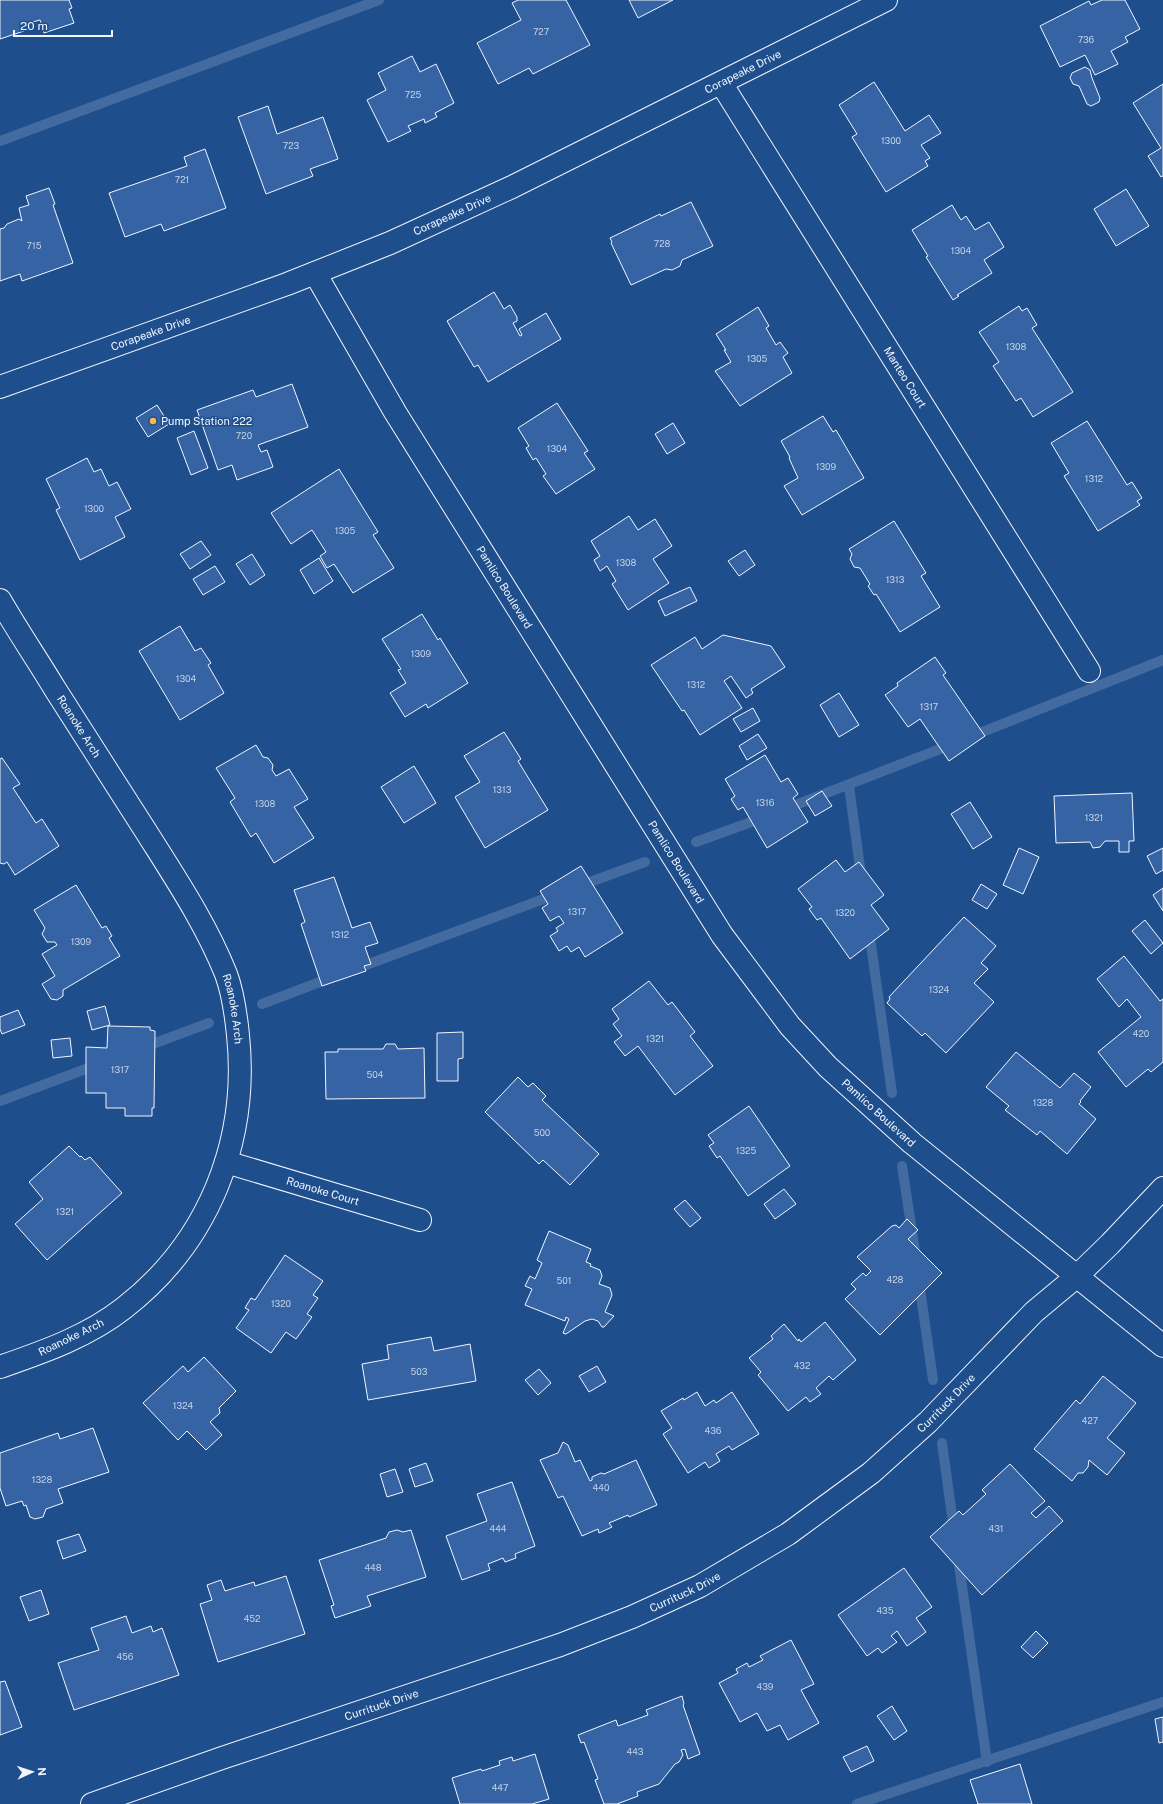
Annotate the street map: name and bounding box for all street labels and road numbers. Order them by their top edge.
street label: Corapeake Drive [703,47,783,96]
street label: Corapeake Drive [411,192,493,238]
street label: Corapeake Drive [109,313,192,353]
street label: Manteo Court [881,344,929,410]
street label: Pamlico Boulevard [474,544,535,631]
street label: Roanoke Arch [55,693,103,760]
street label: Pamlico Boulevard [646,819,707,905]
street label: Roanoke Arch [220,972,245,1044]
street label: Pamlico Boulevard [839,1077,918,1149]
street label: Roanoke Court [285,1174,361,1207]
street label: Roanoke Arch [36,1316,106,1358]
street label: Currituck Drive [915,1371,977,1435]
street label: Currituck Drive [648,1569,722,1614]
street label: Currituck Drive [343,1687,420,1723]

